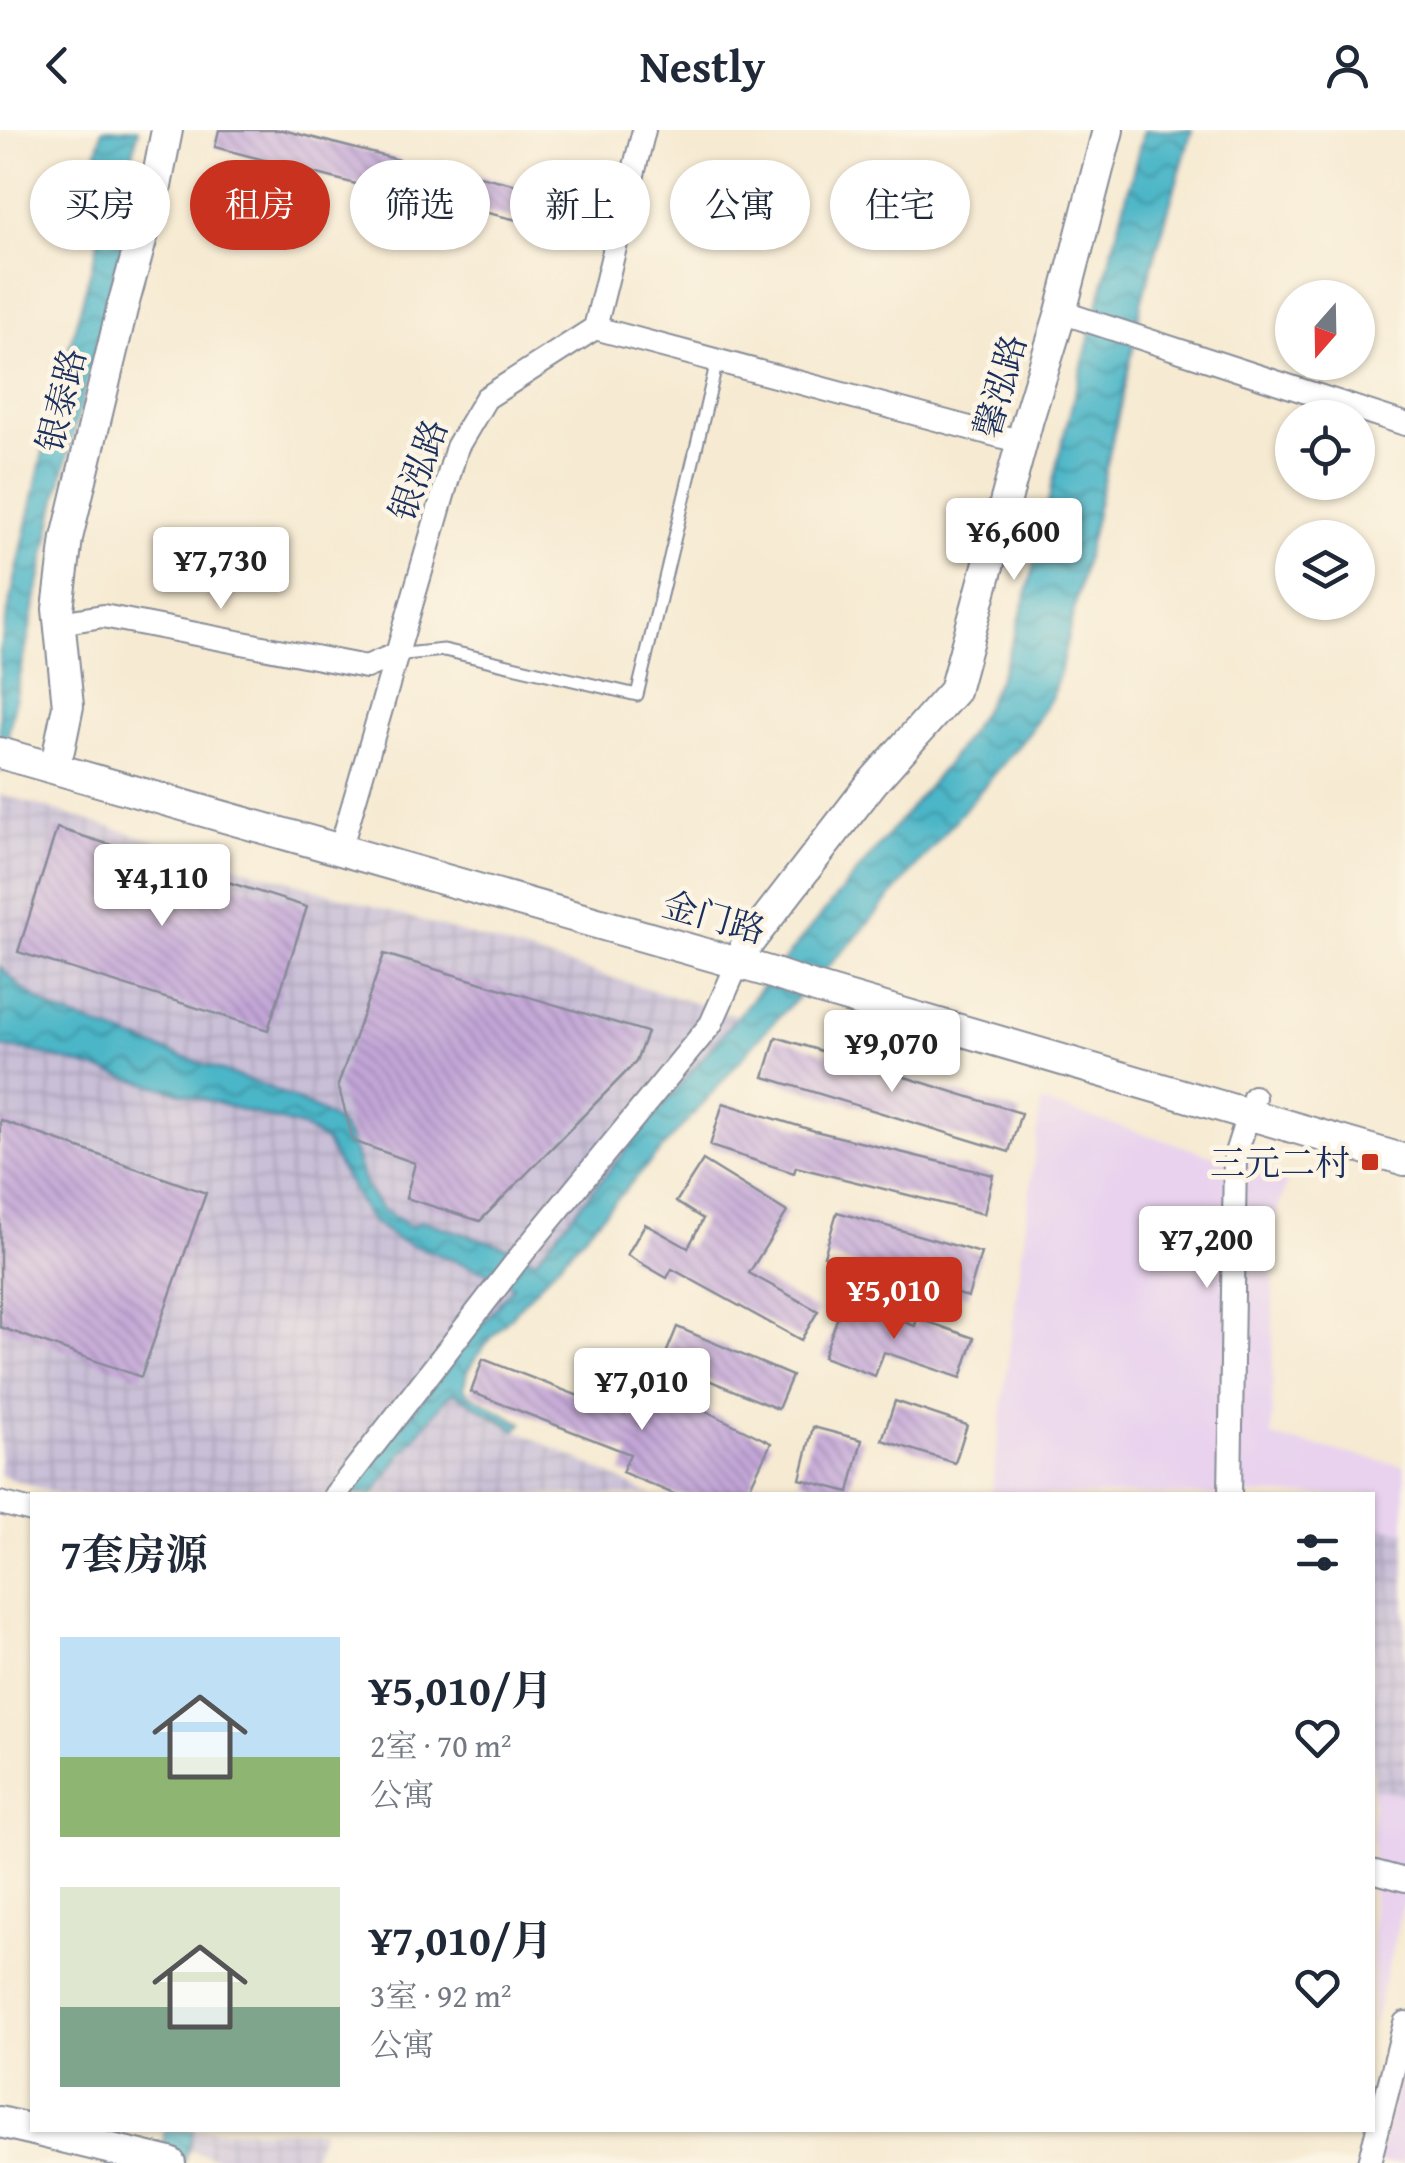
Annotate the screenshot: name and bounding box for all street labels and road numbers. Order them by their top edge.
street label: 馨泓路 [961,328,1039,444]
street label: 银泰路 [24,343,98,457]
street label: 银泓路 [376,412,460,528]
street label: 金门路 [656,878,772,956]

